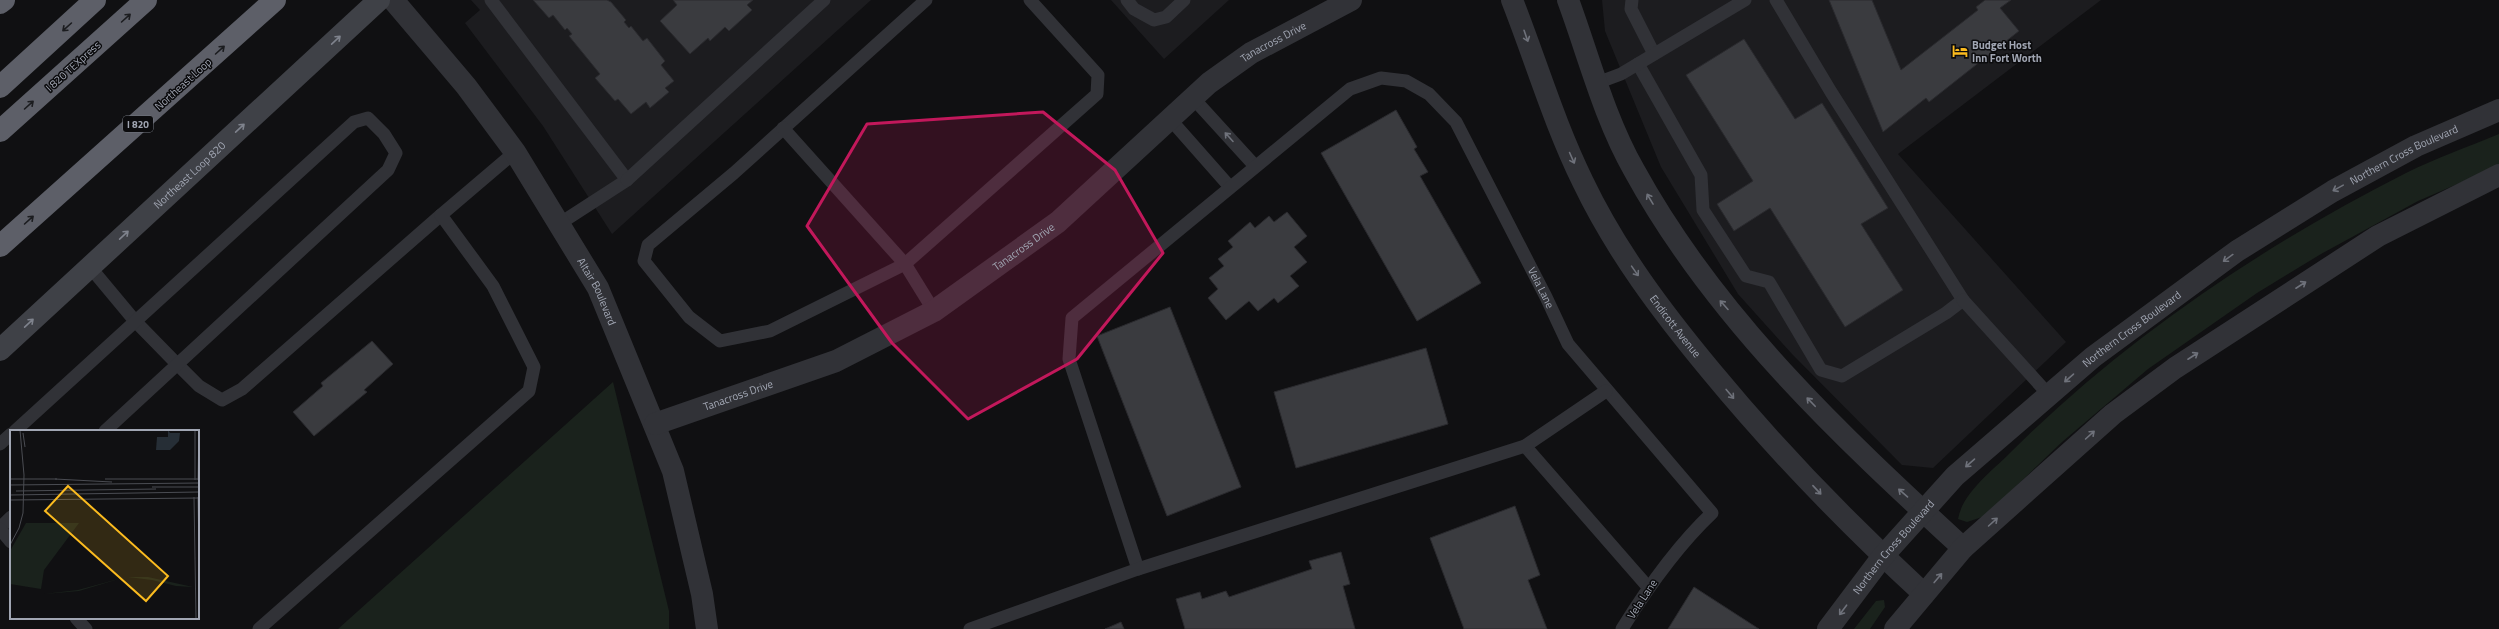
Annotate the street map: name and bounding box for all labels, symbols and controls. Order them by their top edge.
one-way arrow [120,14,131,23]
street label: Tanacross Drive [1237,17,1309,66]
one-way arrow [61,22,72,31]
one-way arrow [1523,30,1530,43]
one-way arrow [331,35,341,44]
street label: I 820 TEXpress [42,37,104,95]
place label: Budget Host Inn Fort Worth [1972,37,2042,66]
hotel icon: Budget Host Inn Fort Worth [1951,42,1969,60]
one-way arrow [215,46,225,55]
street label: Northeast Loop [151,54,215,114]
one-way arrow [24,101,34,110]
road number: I 820 [123,116,153,132]
street label: Northern Cross Boulevard [2347,121,2461,188]
one-way arrow [235,123,245,133]
one-way arrow [1224,132,1234,142]
street label: Northeast Loop 820 [150,138,229,212]
one-way arrow [1569,151,1576,163]
one-way arrow [2332,185,2344,193]
one-way arrow [1646,193,1654,205]
one-way arrow [24,216,34,225]
street label: Tanacross Drive [989,219,1058,274]
one-way arrow [119,230,129,240]
one-way arrow [2223,254,2234,262]
street label: Altair Boulevard [573,255,620,328]
street label: Vela Lane [1524,264,1558,311]
one-way arrow [1631,265,1639,276]
one-way arrow [2295,280,2307,288]
street label: Northern Cross Boulevard [2079,287,2184,371]
street label: Endicott Avenue [1646,292,1705,361]
one-way arrow [1720,301,1729,311]
one-way arrow [24,318,34,328]
one-way arrow [2187,352,2198,360]
one-way arrow [2063,374,2074,383]
street label: Tanacross Drive [701,375,776,415]
one-way arrow [1725,388,1734,399]
one-way arrow [1806,397,1816,407]
inset map [10,430,199,619]
one-way arrow [2085,431,2095,440]
one-way arrow [1965,459,1976,468]
one-way arrow [1812,485,1822,495]
one-way arrow [1898,489,1909,498]
street label: Northern Cross Boulevard [1849,496,1938,598]
one-way arrow [1987,517,1998,526]
one-way arrow [1934,572,1943,583]
street label: Vela Lane [1623,576,1661,622]
one-way arrow [1839,604,1847,615]

